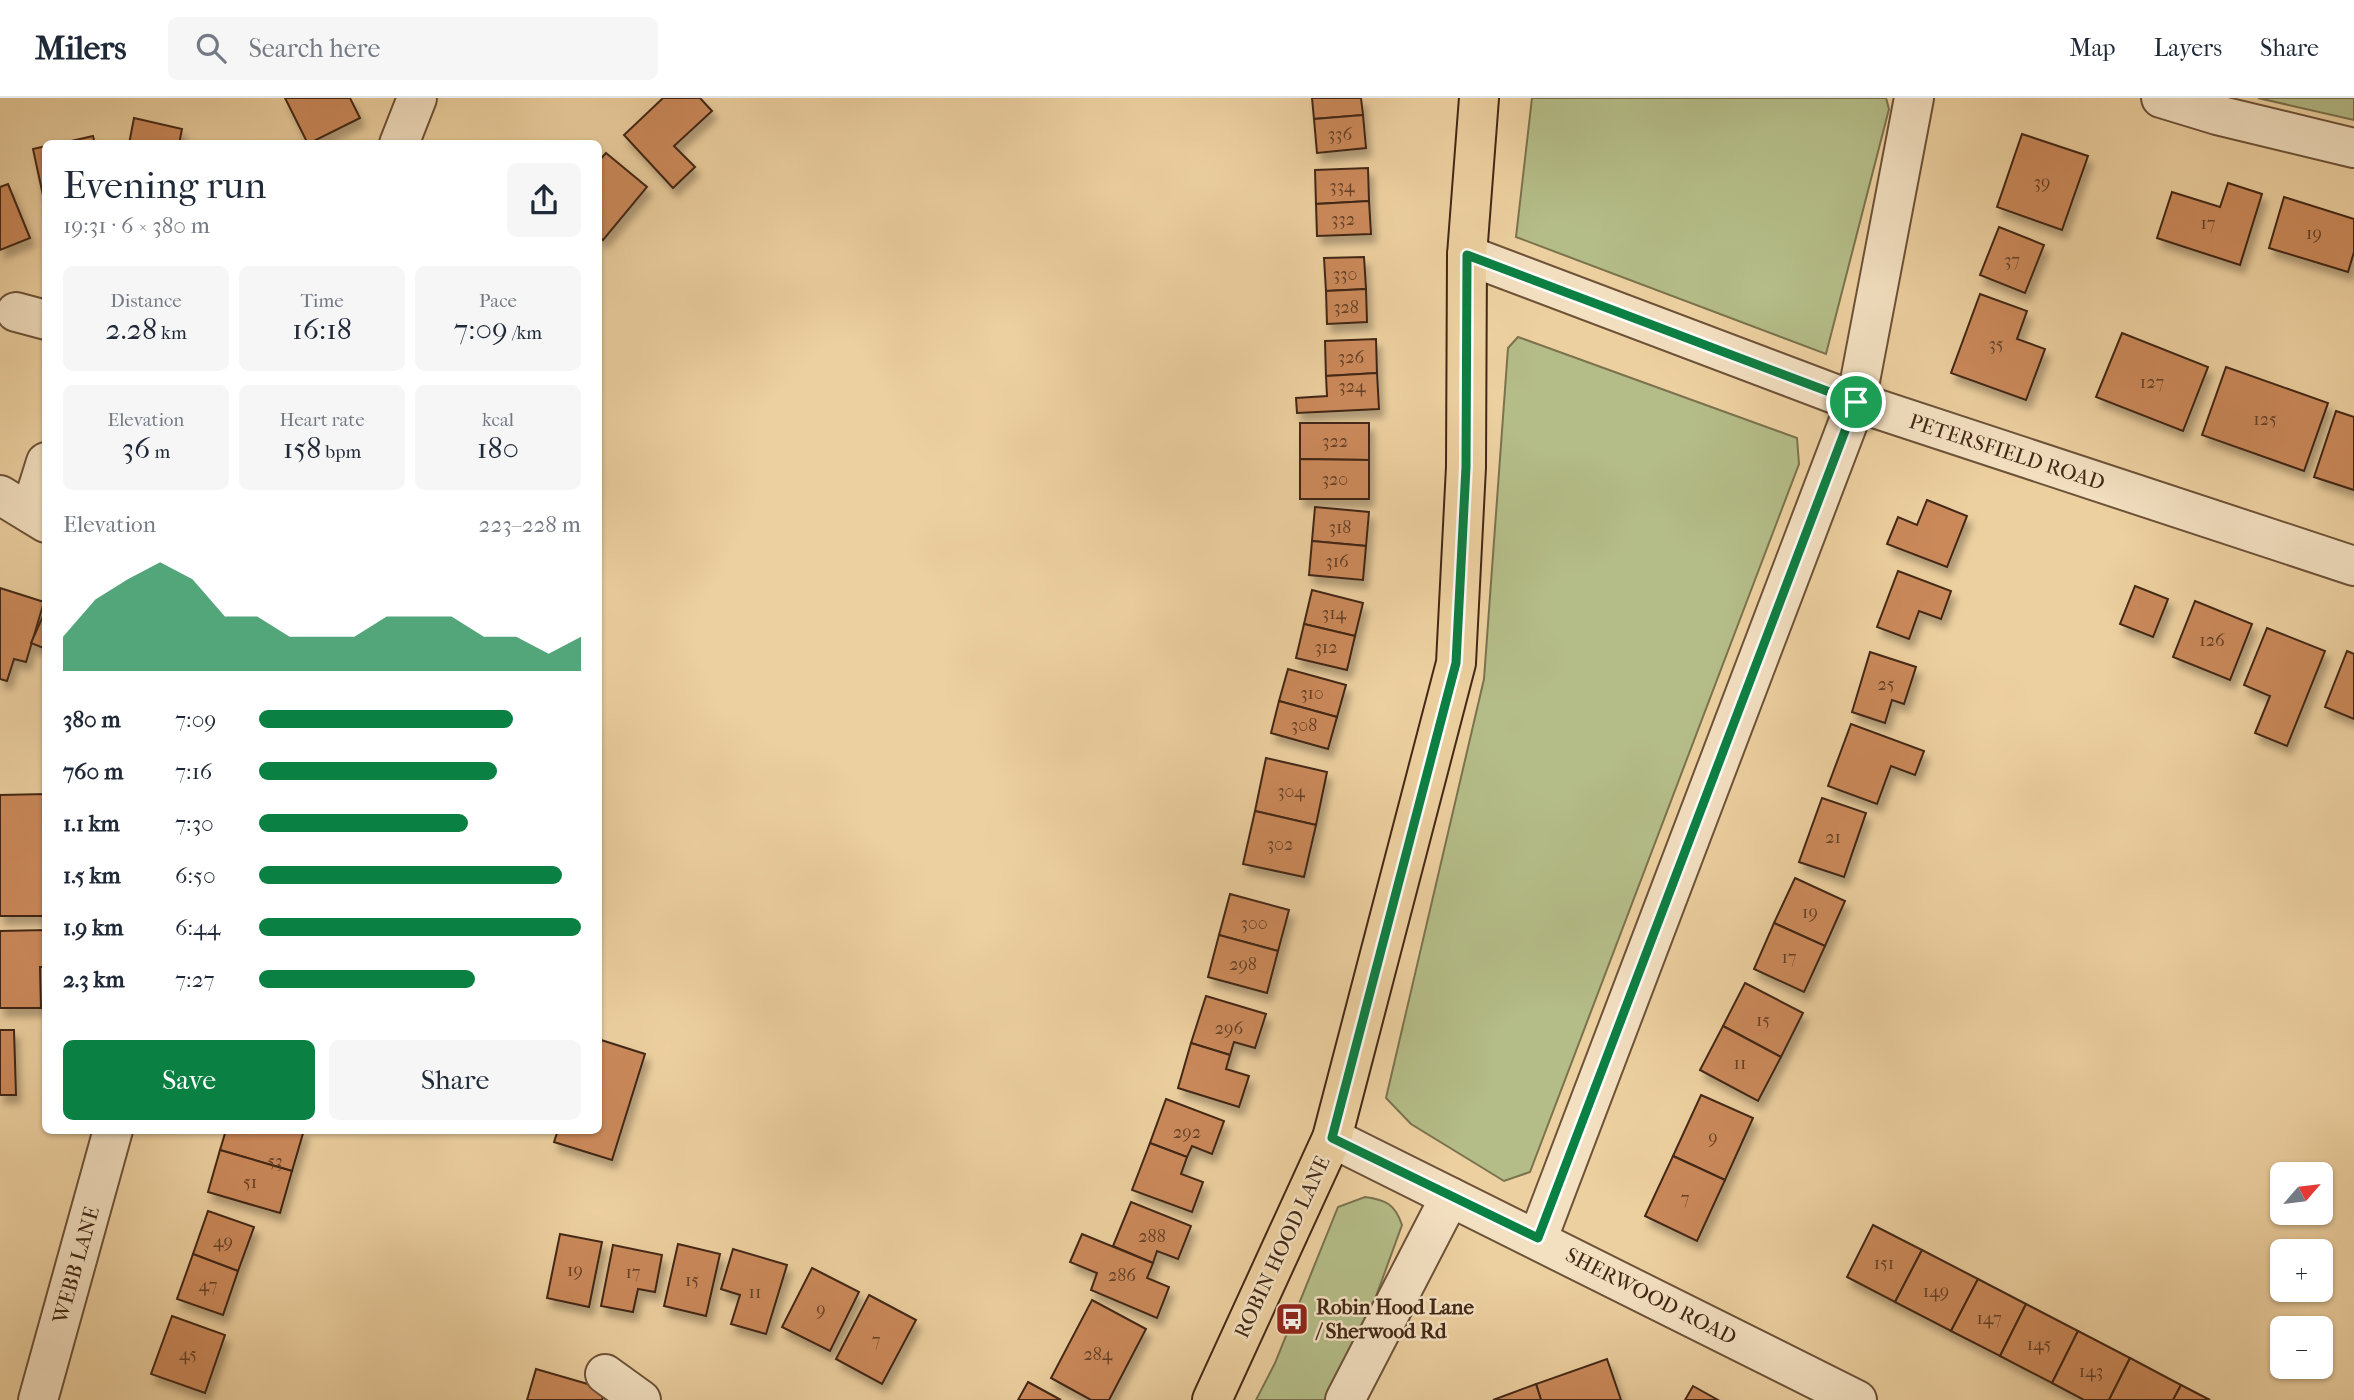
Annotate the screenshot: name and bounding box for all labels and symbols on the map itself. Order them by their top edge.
house number: 336 [1328,124,1353,145]
house number: 39 [2034,172,2050,193]
house number: 334 [1329,176,1355,197]
house number: 332 [1331,209,1355,230]
house number: 17 [2200,213,2216,234]
house number: 19 [2306,223,2322,244]
house number: 37 [2004,250,2020,271]
house number: 330 [1333,264,1357,285]
house number: 328 [1333,297,1359,318]
house number: 35 [1988,334,2004,355]
house number: 326 [1338,347,1364,368]
pin [1826,372,1886,432]
house number: 127 [2140,372,2164,393]
house number: 324 [1338,376,1366,397]
street label: PETERSFIELD ROAD [1906,409,2108,495]
house number: 125 [2253,409,2277,430]
house number: 322 [1322,431,1348,452]
house number: 320 [1322,469,1348,490]
house number: 318 [1329,517,1351,538]
house number: 316 [1325,551,1349,572]
house number: 314 [1322,603,1347,624]
house number: 126 [2199,630,2225,651]
house number: 312 [1314,637,1338,658]
house number: 25 [1877,674,1895,695]
house number: 310 [1300,683,1324,704]
house number: 308 [1291,715,1317,736]
house number: 304 [1277,781,1305,802]
house number: 21 [1825,827,1841,848]
house number: 302 [1267,834,1293,855]
house number: 19 [1802,902,1818,923]
house number: 300 [1240,913,1268,934]
house number: 17 [1781,947,1797,968]
house number: 298 [1229,954,1257,975]
house number: 15 [1756,1010,1770,1031]
house number: 296 [1215,1018,1243,1039]
house number: 11 [1734,1053,1746,1074]
house number: 292 [1173,1122,1201,1143]
house number: 9 [1708,1127,1718,1148]
house number: 53 [267,1151,283,1172]
street label: ROBIN HOOD LANE [1229,1152,1335,1342]
north arrow [2270,1162,2333,1225]
house number: 51 [243,1172,257,1193]
house number: 7 [1681,1188,1690,1209]
street label: WEBB LANE [48,1204,104,1327]
house number: 288 [1138,1226,1166,1247]
house number: 49 [213,1231,233,1252]
street label: SHERWOOD ROAD [1562,1243,1740,1349]
house number: 151 [1874,1253,1894,1274]
house number: 19 [567,1260,583,1281]
house number: 17 [625,1262,641,1283]
house number: 286 [1108,1265,1136,1286]
house number: 15 [685,1270,699,1291]
house number: 47 [199,1275,218,1296]
house number: 149 [1923,1281,1949,1302]
house number: 11 [749,1282,761,1303]
place label: Robin Hood Lane / Sherwood Rd [1315,1295,1474,1343]
house number: 9 [816,1299,826,1320]
bus stop icon: Robin Hood Lane / Sherwood Rd [1273,1300,1311,1338]
house number: 147 [1976,1308,2002,1329]
house number: 7 [872,1330,881,1351]
house number: 145 [2027,1334,2051,1355]
house number: 45 [179,1344,197,1365]
house number: 284 [1084,1344,1113,1365]
house number: 143 [2079,1361,2103,1382]

